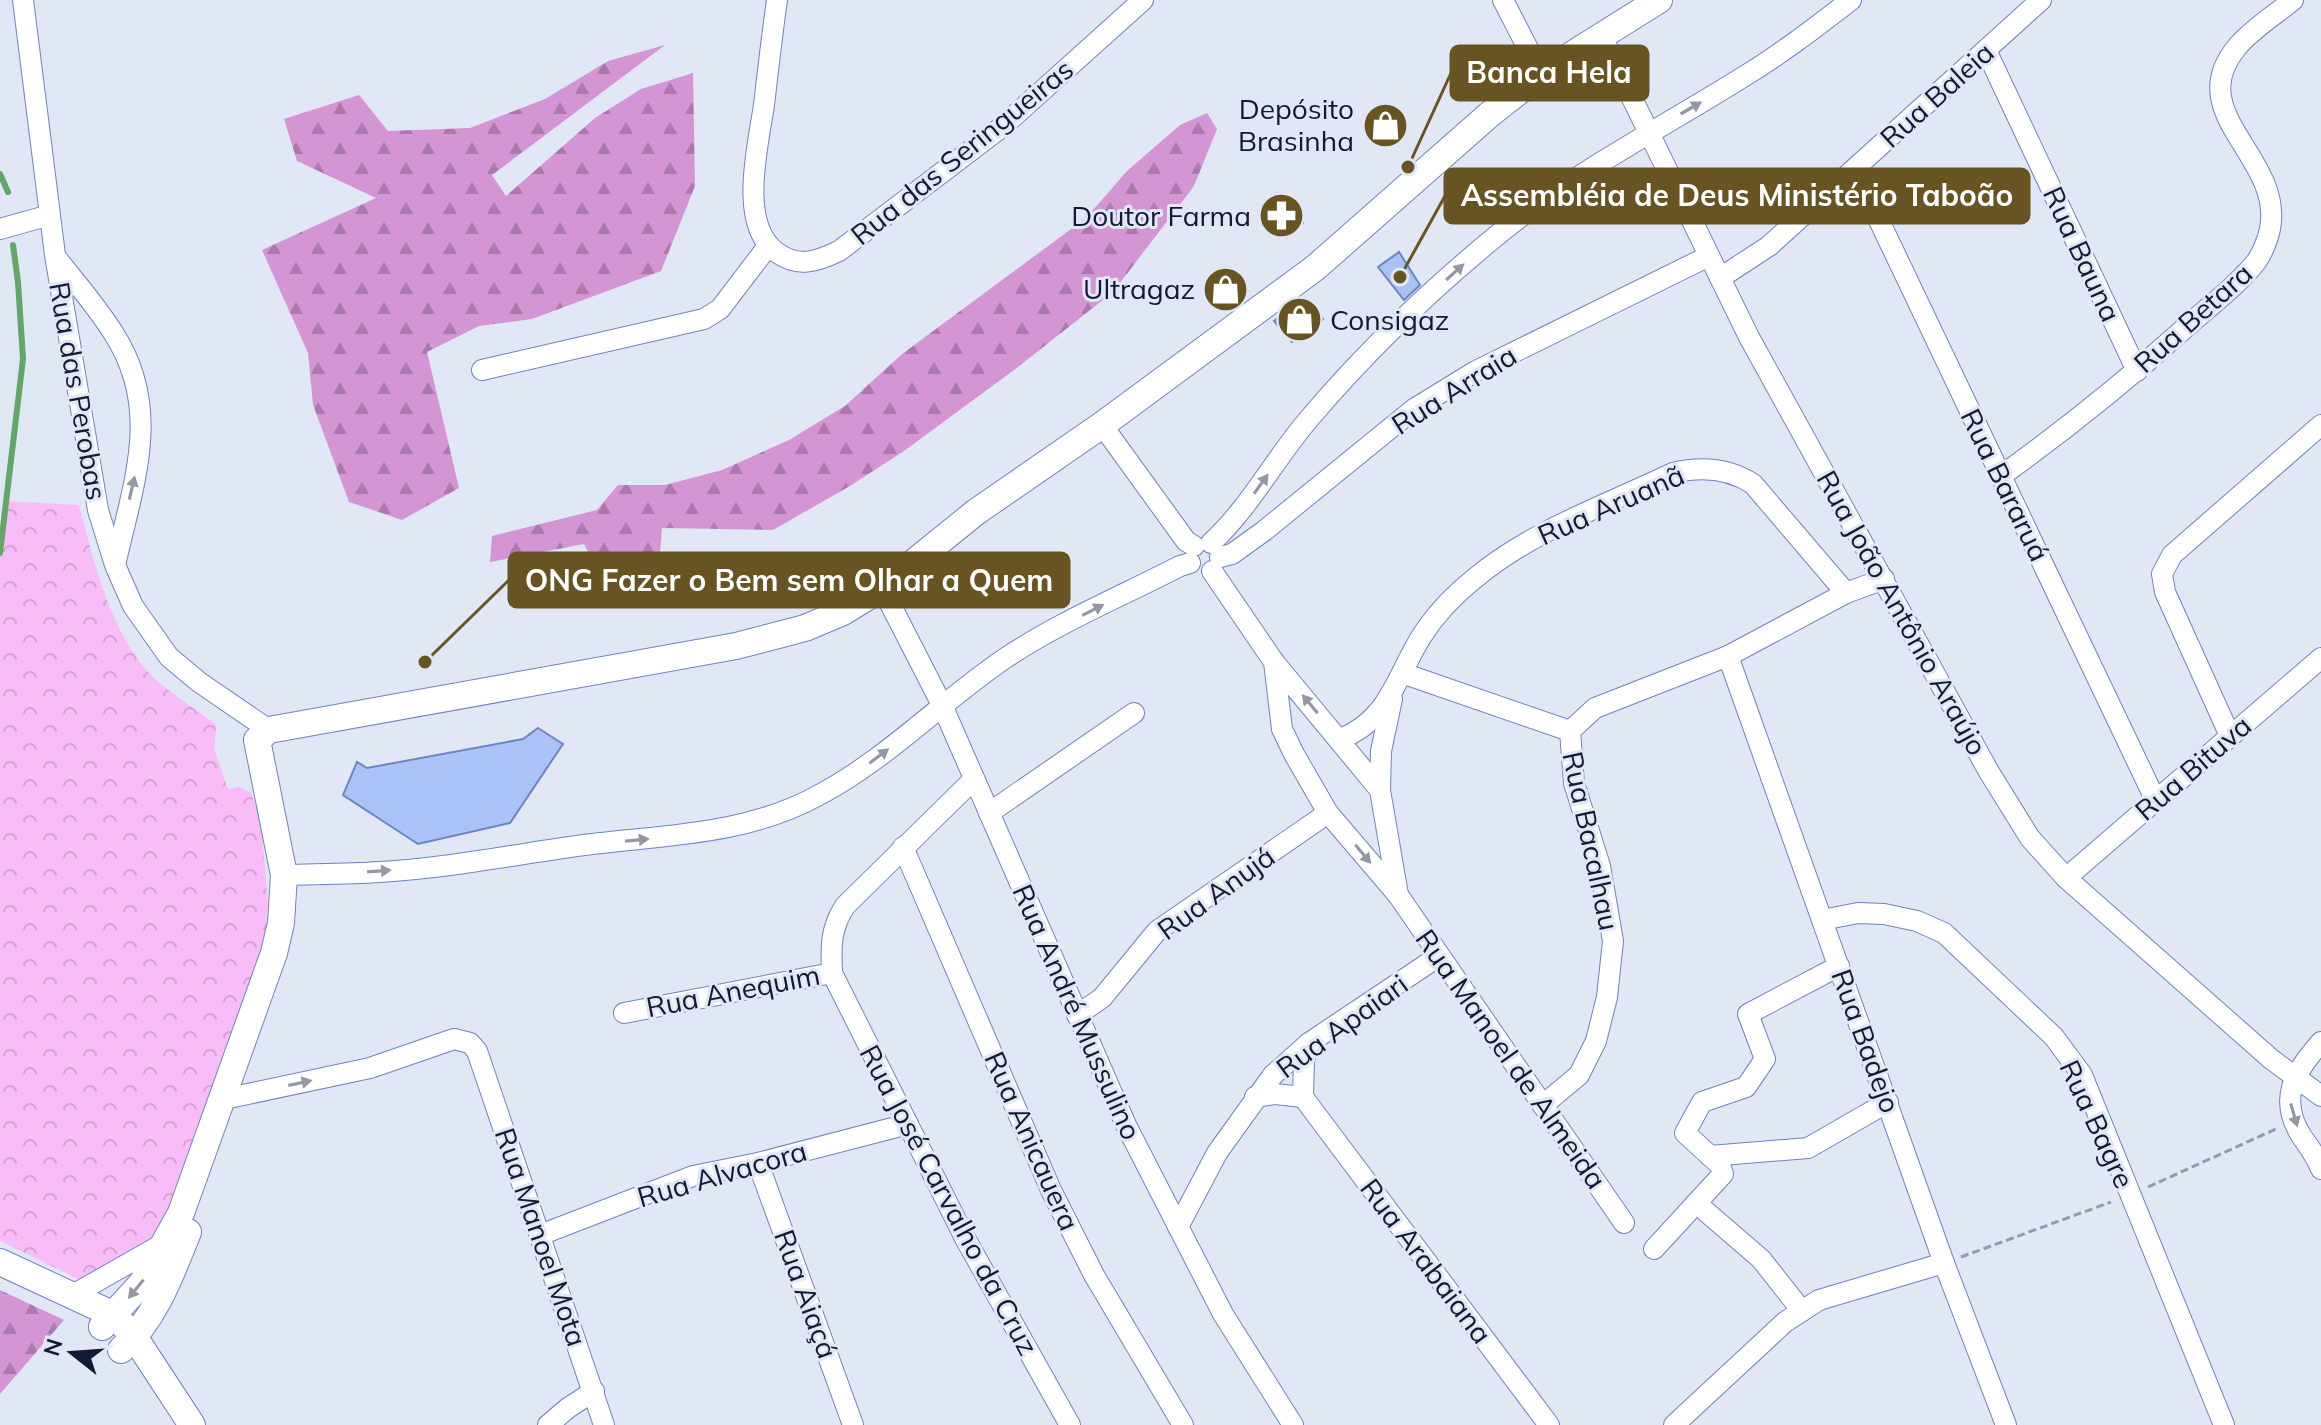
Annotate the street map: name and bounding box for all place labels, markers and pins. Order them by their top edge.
callout: Banca Hela [1451,46,1648,100]
place label: Depósito Brasinha [1238,91,1354,158]
shop icon: Depósito Brasinha [1361,101,1409,149]
callout: Assembléia de Deus Ministério Taboão [1445,169,2029,223]
pharmacy icon: Doutor Farma [1258,192,1306,240]
place label: Doutor Farma [1071,198,1251,233]
shop icon: Ultragaz [1202,265,1250,313]
place label: Ultragaz [1083,271,1195,306]
shop icon: Consigaz [1275,296,1323,344]
place label: Consigaz [1330,302,1449,337]
callout: ONG Fazer o Bem sem Olhar a Quem [509,553,1069,607]

